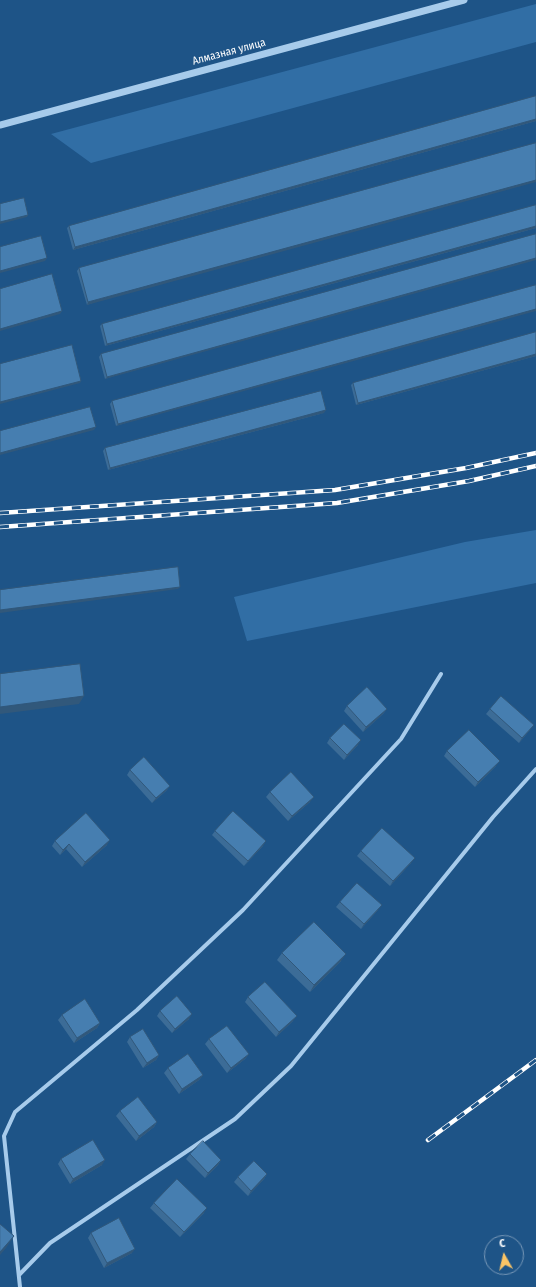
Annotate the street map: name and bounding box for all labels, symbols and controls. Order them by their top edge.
street label: Алмазная улица [191,36,267,68]
north arrow [484,1235,524,1275]
text: С [499,1237,506,1250]

